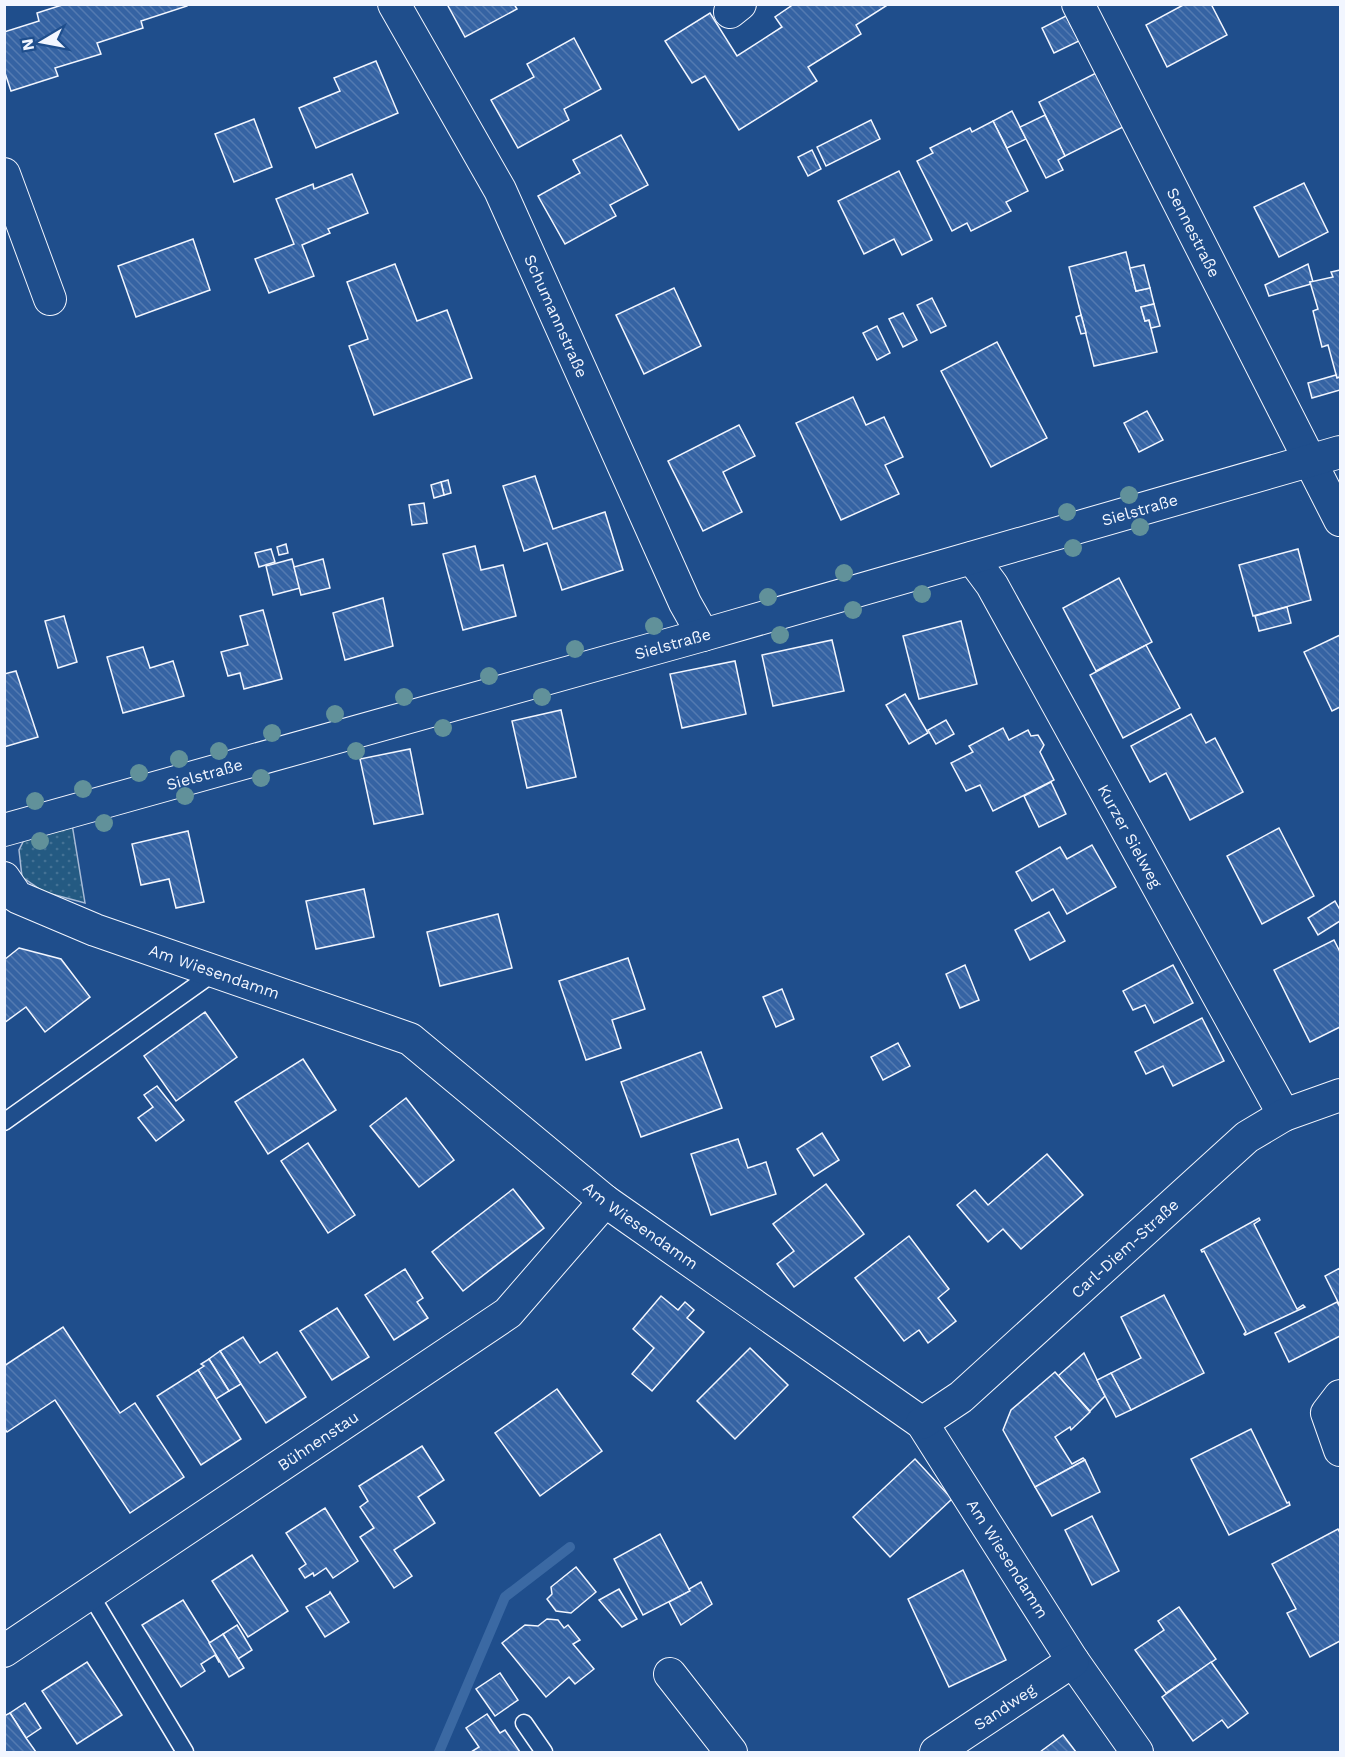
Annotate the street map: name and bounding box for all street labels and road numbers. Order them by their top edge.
street label: Sennestraße [1163,184,1224,281]
street label: Schumannstraße [520,252,592,381]
street label: Sielstraße [1100,490,1180,530]
street label: Sielstraße [632,624,713,664]
street label: Sielstraße [164,755,245,794]
street label: Kurzer Sielweg [1094,781,1166,891]
street label: Am Wiesendamm [146,940,282,1003]
street label: Am Wiesendamm [579,1178,702,1273]
street label: Carl-Diem-Straße [1067,1195,1183,1302]
street label: Bühnenstau [274,1407,362,1475]
street label: Am Wiesendamm [963,1496,1052,1622]
street label: Sandweg [970,1679,1039,1734]

